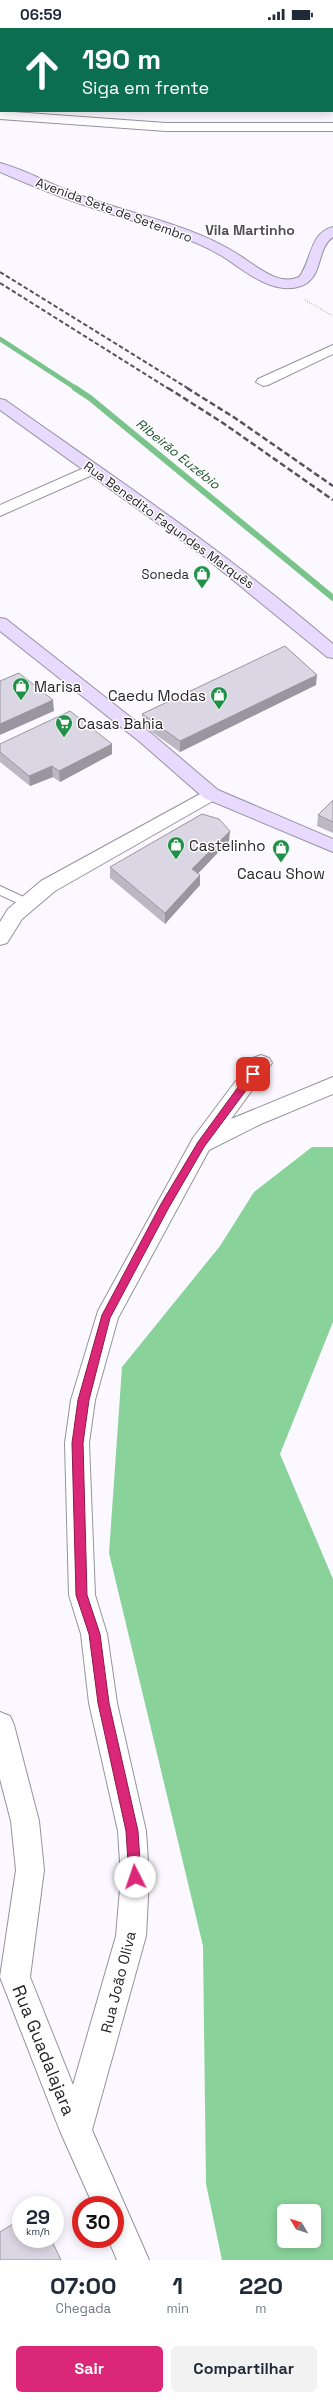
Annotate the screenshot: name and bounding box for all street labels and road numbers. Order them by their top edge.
street label: Avenida Sete de Setembro [33,174,195,246]
street label: Rua Benedito Fagundes Marquês [80,457,258,593]
street label: Rua João Oliva [96,1929,140,2035]
street label: Rua Guadalajara [7,1981,81,2119]

